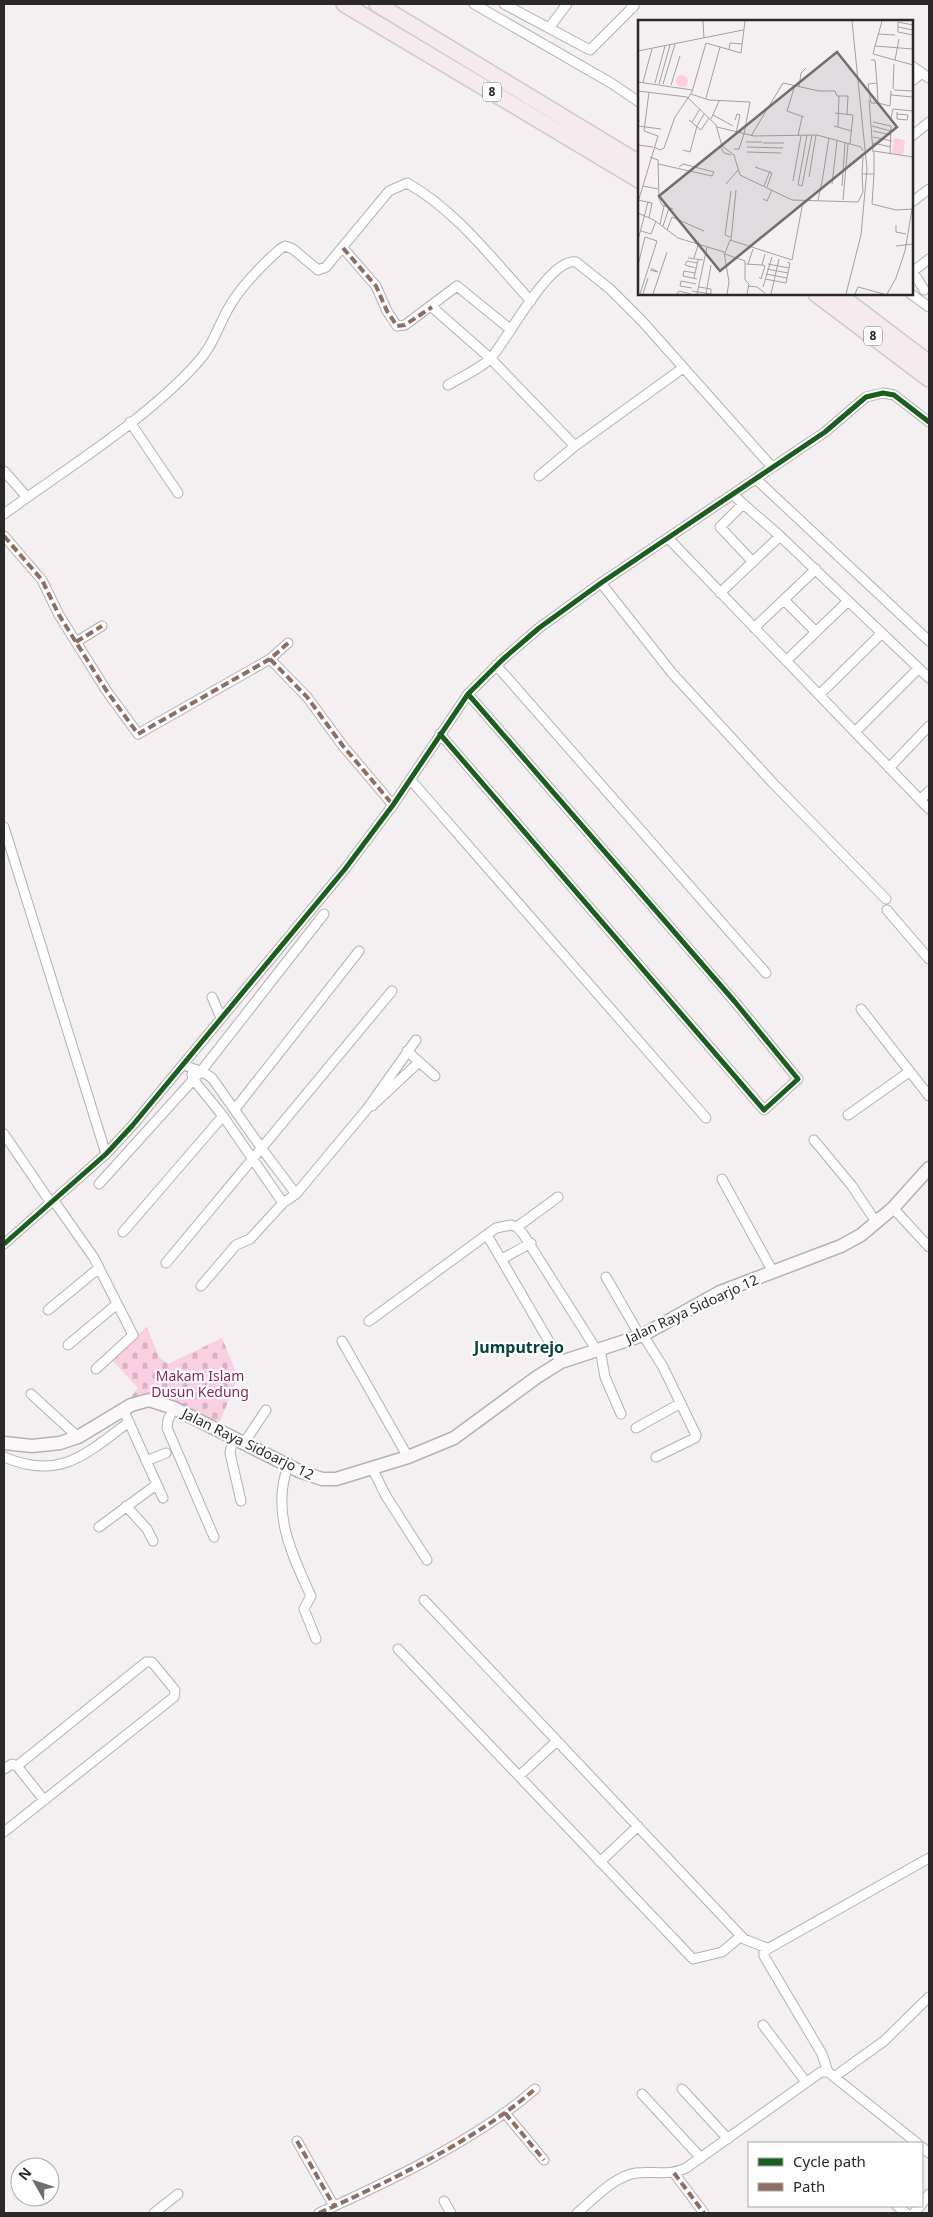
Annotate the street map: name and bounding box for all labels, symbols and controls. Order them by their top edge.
inset map [638,20,913,295]
road number: 8 [483,82,501,101]
road number: 8 [864,326,882,346]
street label: Jalan Raya Sidoarjo 12 [621,1269,761,1349]
district label: Jumputrejo [472,1336,564,1358]
park label: Makam Islam Dusun Kedung [151,1366,249,1401]
street label: Jalan Raya Sidoarjo 12 [177,1402,317,1484]
legend [748,2142,923,2207]
text: Cycle path [793,2151,866,2171]
north arrow [10,2157,60,2207]
text: N [14,2163,35,2184]
text: Path [793,2176,825,2196]

